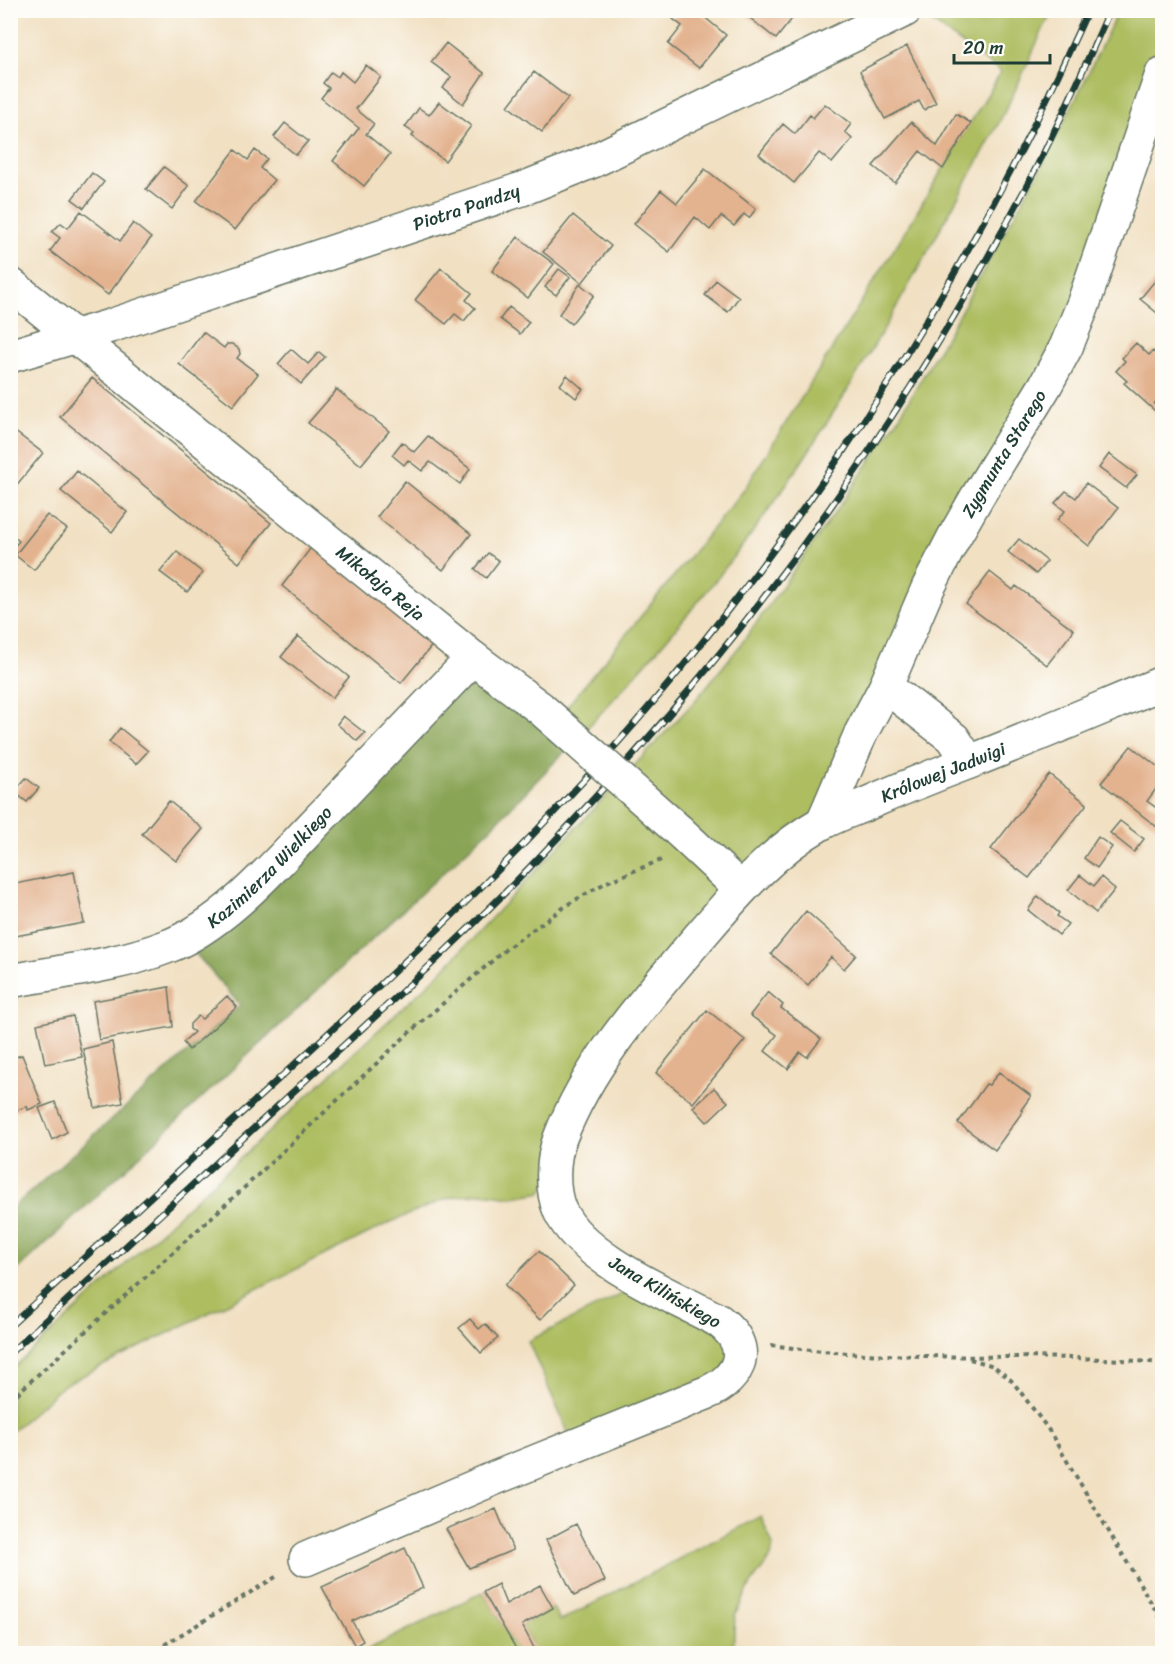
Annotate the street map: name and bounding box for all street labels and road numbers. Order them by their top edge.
street label: Piotra Pandzy [409,175,525,240]
street label: Zygmunta Starego [952,383,1055,524]
street label: Mikołaja Reja [328,537,432,629]
street label: Królowej Jadwigi [875,733,1012,812]
street label: Kazimierza Wielkiego [200,798,340,937]
street label: Jana Kilińskiego [602,1246,727,1337]

